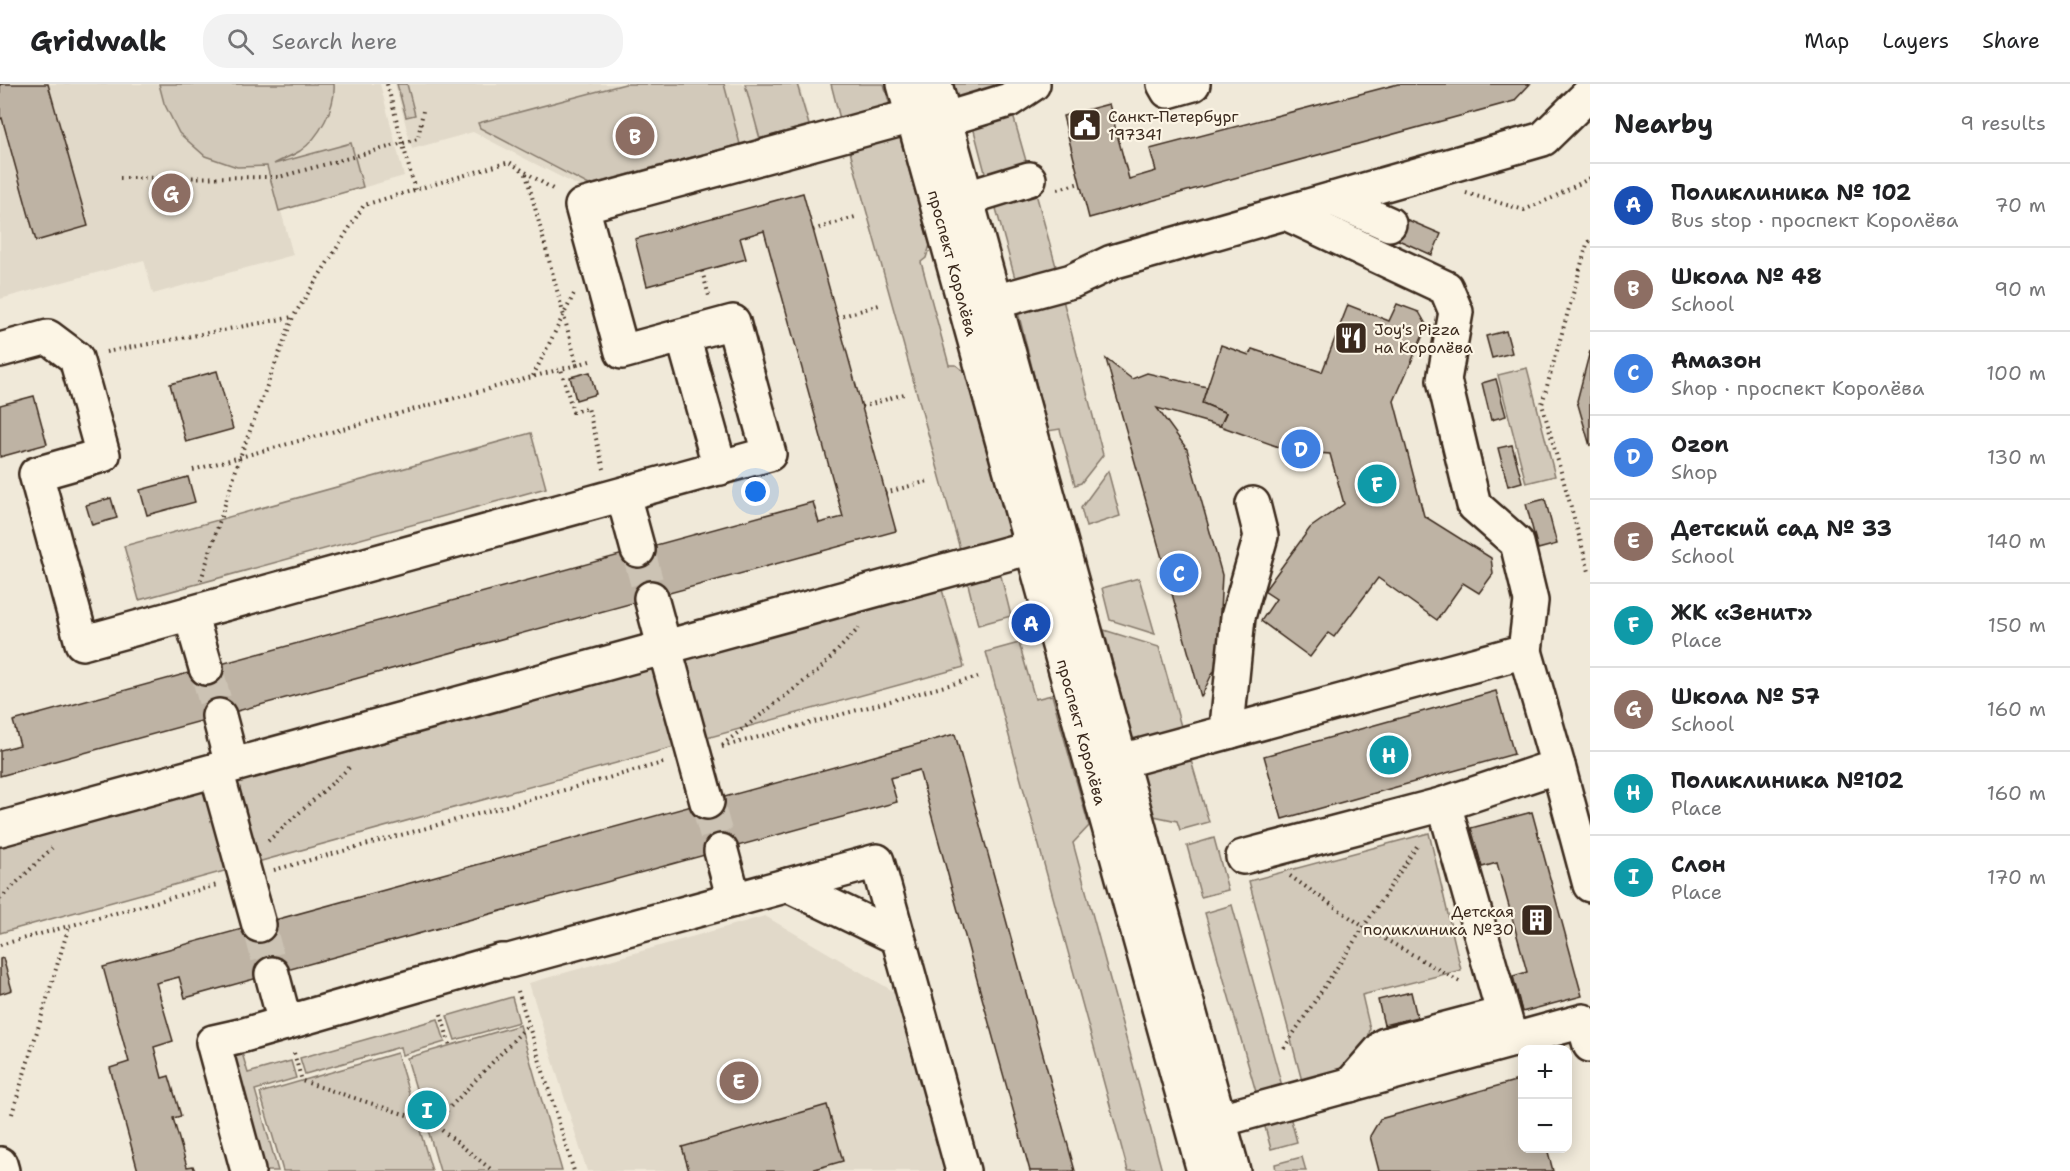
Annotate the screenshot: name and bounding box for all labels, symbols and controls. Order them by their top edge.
search box [203,14,623,68]
text: Gridwalk [30,22,167,60]
icon: search [224,25,257,58]
text: Search here [272,27,398,56]
text: Map [1804,27,1849,55]
text: Layers [1882,27,1949,55]
text: Share [1982,27,2040,55]
place label: Санкт-Петербург 197341 [1108,106,1240,145]
text: Nearby [1614,106,1713,141]
public building icon: Санкт-Петербург 197341 [1067,107,1103,143]
text: 9 results [1960,110,2046,136]
pin: B [616,113,654,158]
pin: G [152,170,190,216]
text: Поликлиника № 102 [1671,178,1911,207]
street label: проспект Королёва [923,188,982,338]
text: A [1626,192,1641,218]
text: 70 m [1994,192,2046,218]
text: Bus stop · проспект Королёва [1671,207,1959,233]
text: Школа № 48 [1671,262,1822,291]
text: B [1627,276,1640,302]
text: 90 m [1994,276,2046,302]
text: School [1671,291,1734,317]
place label: Joy's Pizza на Королёва [1374,319,1473,358]
restaurant icon: Joy's Pizza на Королёва [1333,320,1369,356]
text: Амазон [1671,346,1762,375]
text: C [1627,360,1640,386]
text: 100 m [1986,360,2046,386]
text: Shop · проспект Королёва [1671,375,1924,401]
pin: D [1282,426,1320,472]
text: Ozon [1671,430,1729,459]
text: D [1626,444,1641,470]
text: 130 m [1987,444,2046,470]
text: Shop [1671,459,1718,485]
pin: F [1358,462,1396,506]
your location [741,477,770,506]
text: Детский сад № 33 [1671,514,1892,543]
text: E [1627,528,1640,554]
text: 140 m [1987,528,2046,554]
text: School [1671,543,1734,569]
pin: C [1160,550,1198,596]
text: ЖК «Зенит» [1671,598,1813,627]
pin: A [1012,600,1050,646]
text: F [1628,612,1639,638]
text: 150 m [1988,612,2046,638]
text: Place [1671,627,1722,653]
street label: проспект Королёва [1052,657,1111,807]
text: Школа № 57 [1671,682,1820,711]
text: G [1625,696,1642,722]
text: 160 m [1987,696,2046,722]
text: School [1671,711,1734,737]
pin: H [1370,732,1408,778]
text: Поликлиника №102 [1671,766,1904,795]
text: H [1626,780,1641,806]
text: 160 m [1987,780,2046,806]
text: Place [1671,795,1722,821]
text: Слон [1671,850,1726,879]
text: I [1628,864,1639,890]
text: 170 m [1987,864,2046,890]
text: Place [1671,879,1722,905]
place label: Детская поликлиника №30 [1363,901,1514,940]
building icon: Детская поликлиника №30 [1519,902,1555,938]
map controls [1518,1045,1572,1153]
button: + [1518,1045,1572,1099]
pin: E [720,1058,758,1104]
pin: I [408,1088,446,1132]
button: − [1518,1099,1572,1153]

